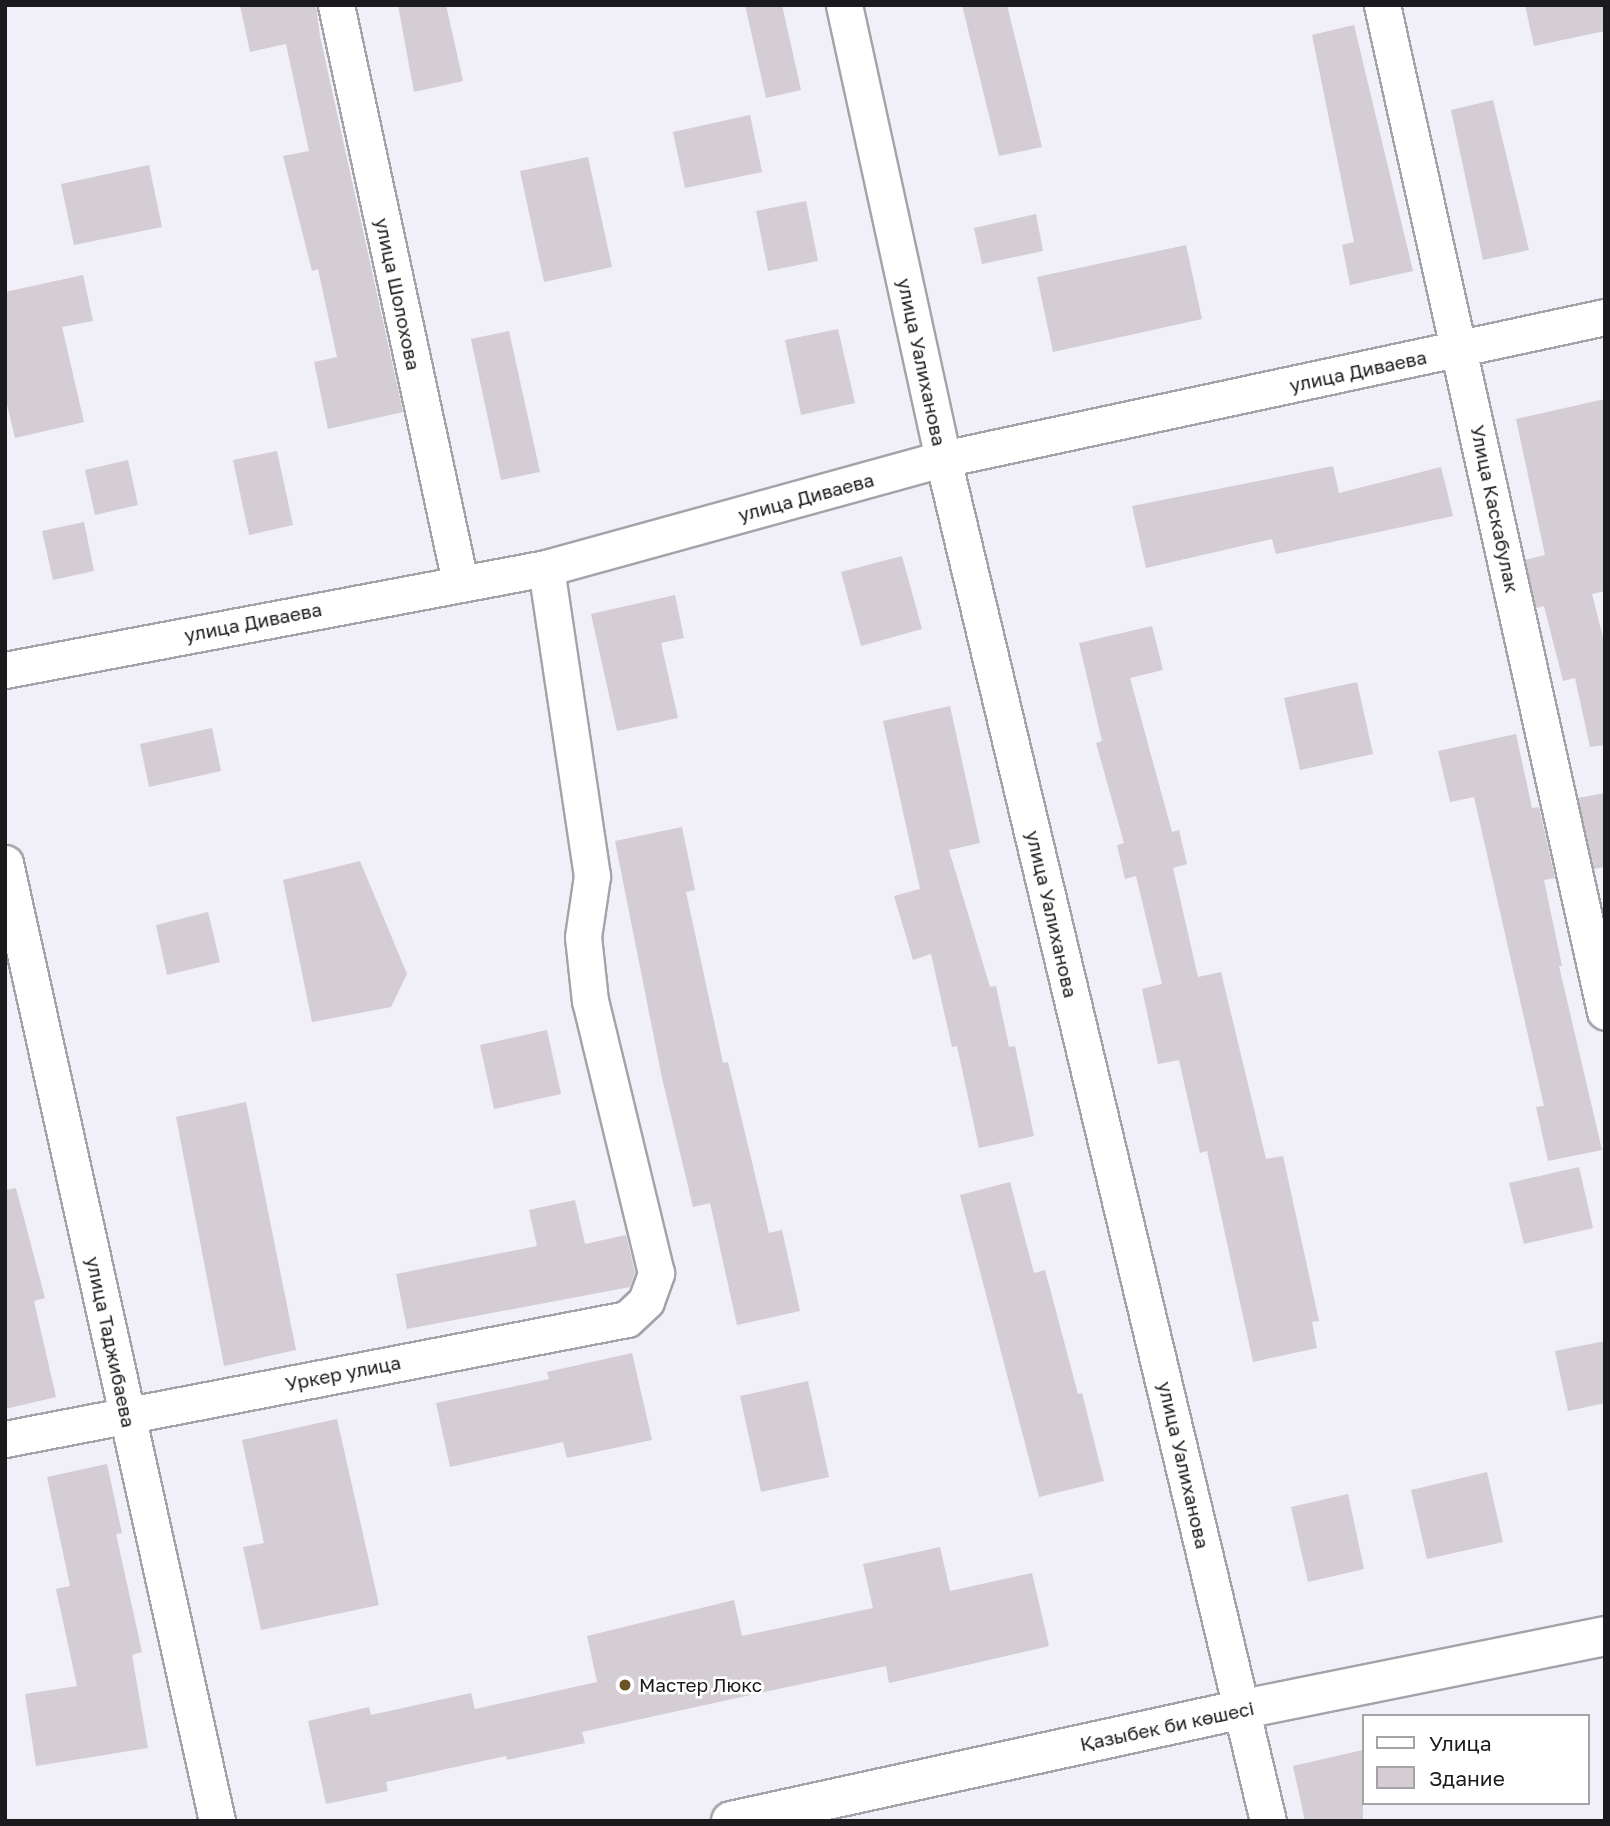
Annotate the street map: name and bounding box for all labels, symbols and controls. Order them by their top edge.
street label: улица Шолохова [371,216,425,372]
street label: улица Уалиханова [893,276,951,448]
street label: улица Диваева [1287,345,1429,397]
street label: Улица Каскабулак [1466,423,1524,595]
street label: улица Диваева [736,468,876,526]
street label: улица Диваева [182,597,324,647]
street label: улица Уалиханова [1022,828,1082,1000]
street label: улица Таджибаева [82,1254,140,1430]
street label: Уркер улица [283,1351,403,1395]
street label: улица Уалиханова [1154,1379,1214,1551]
place label: Мастер Люкс [639,1674,762,1696]
marker: Мастер Люкс [617,1677,633,1693]
street label: Қазыбек би көшесі [1078,1696,1256,1756]
legend [1362,1714,1589,1805]
text: Улица [1429,1730,1492,1756]
text: Здание [1429,1765,1505,1791]

